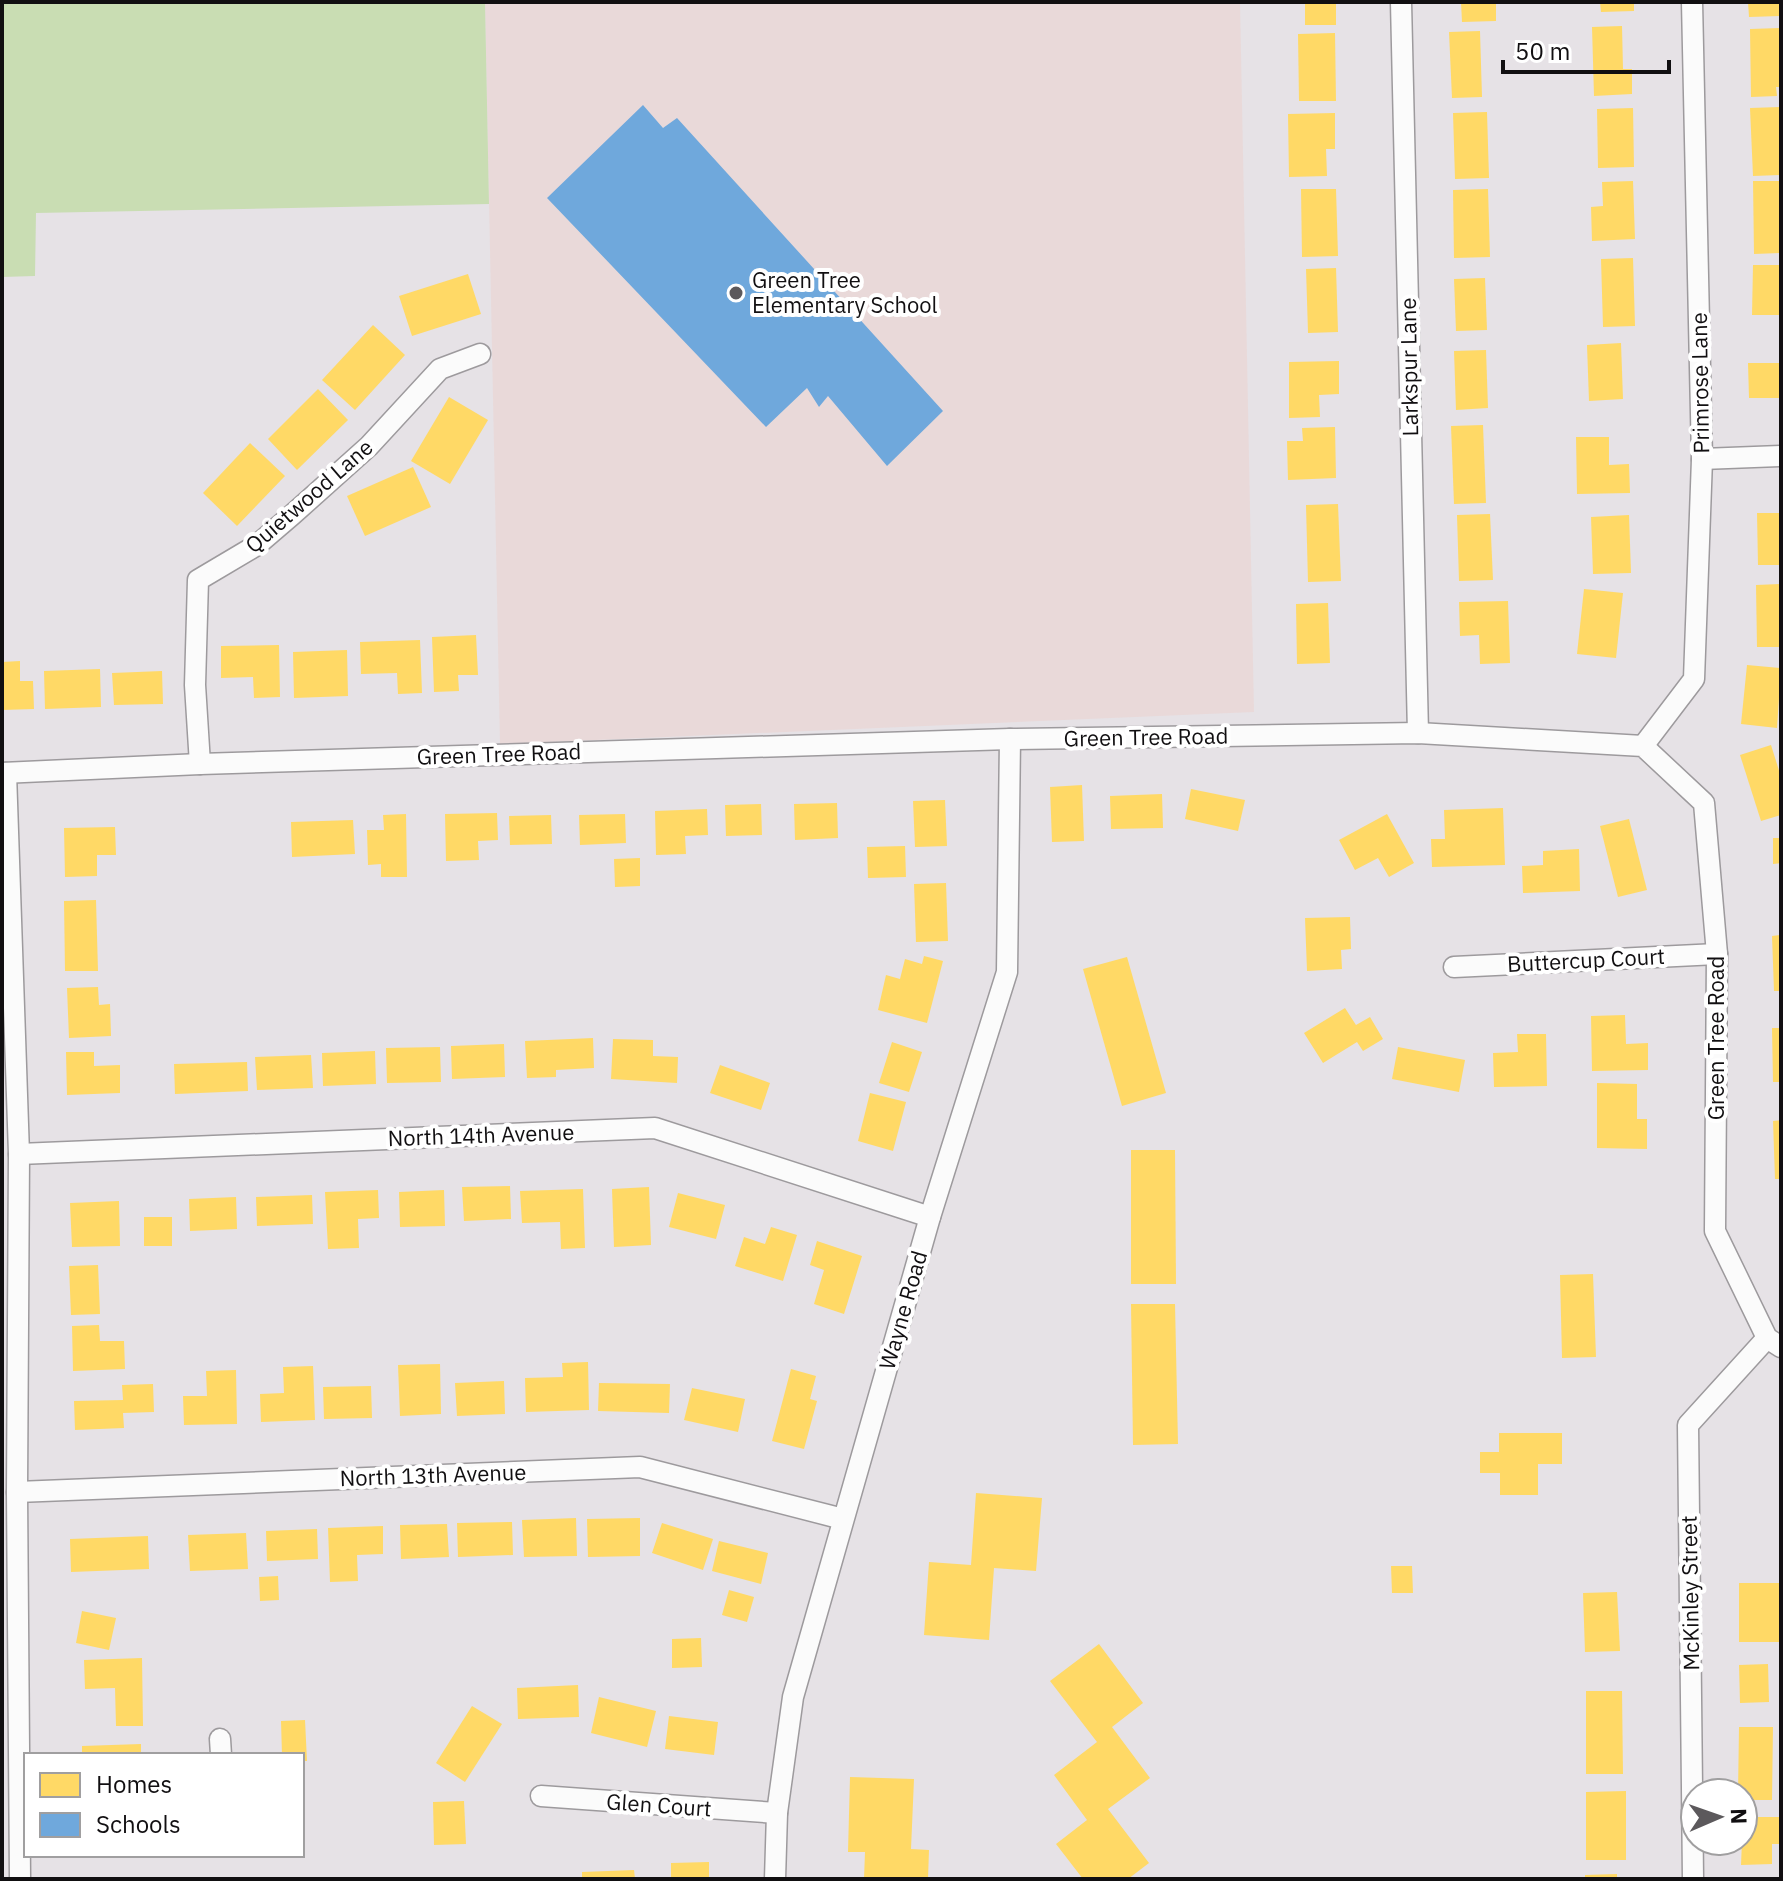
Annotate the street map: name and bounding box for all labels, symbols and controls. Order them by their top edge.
scale bar [1503,24,1669,74]
text: 50 m [1515,35,1570,67]
place label: Green Tree Elementary School [752,265,938,319]
marker: Green Tree Elementary School [727,284,745,302]
street label: Larkspur Lane [1393,297,1424,437]
street label: Primrose Lane [1684,312,1715,454]
street label: Quietwood Lane [239,432,379,559]
street label: Green Tree Road [1063,721,1229,752]
street label: Green Tree Road [416,736,582,771]
street label: Buttercup Court [1506,941,1666,978]
street label: Green Tree Road [1701,956,1730,1120]
street label: North 14th Avenue [387,1117,575,1152]
street label: Wayne Road [872,1247,933,1373]
street label: North 13th Avenue [339,1457,527,1492]
street label: McKinley Street [1674,1515,1705,1671]
legend [24,1753,304,1857]
text: Homes [96,1768,172,1800]
north arrow [1679,1777,1759,1857]
street label: Glen Court [605,1786,713,1823]
text: Schools [96,1808,181,1840]
text: N [1725,1808,1754,1825]

